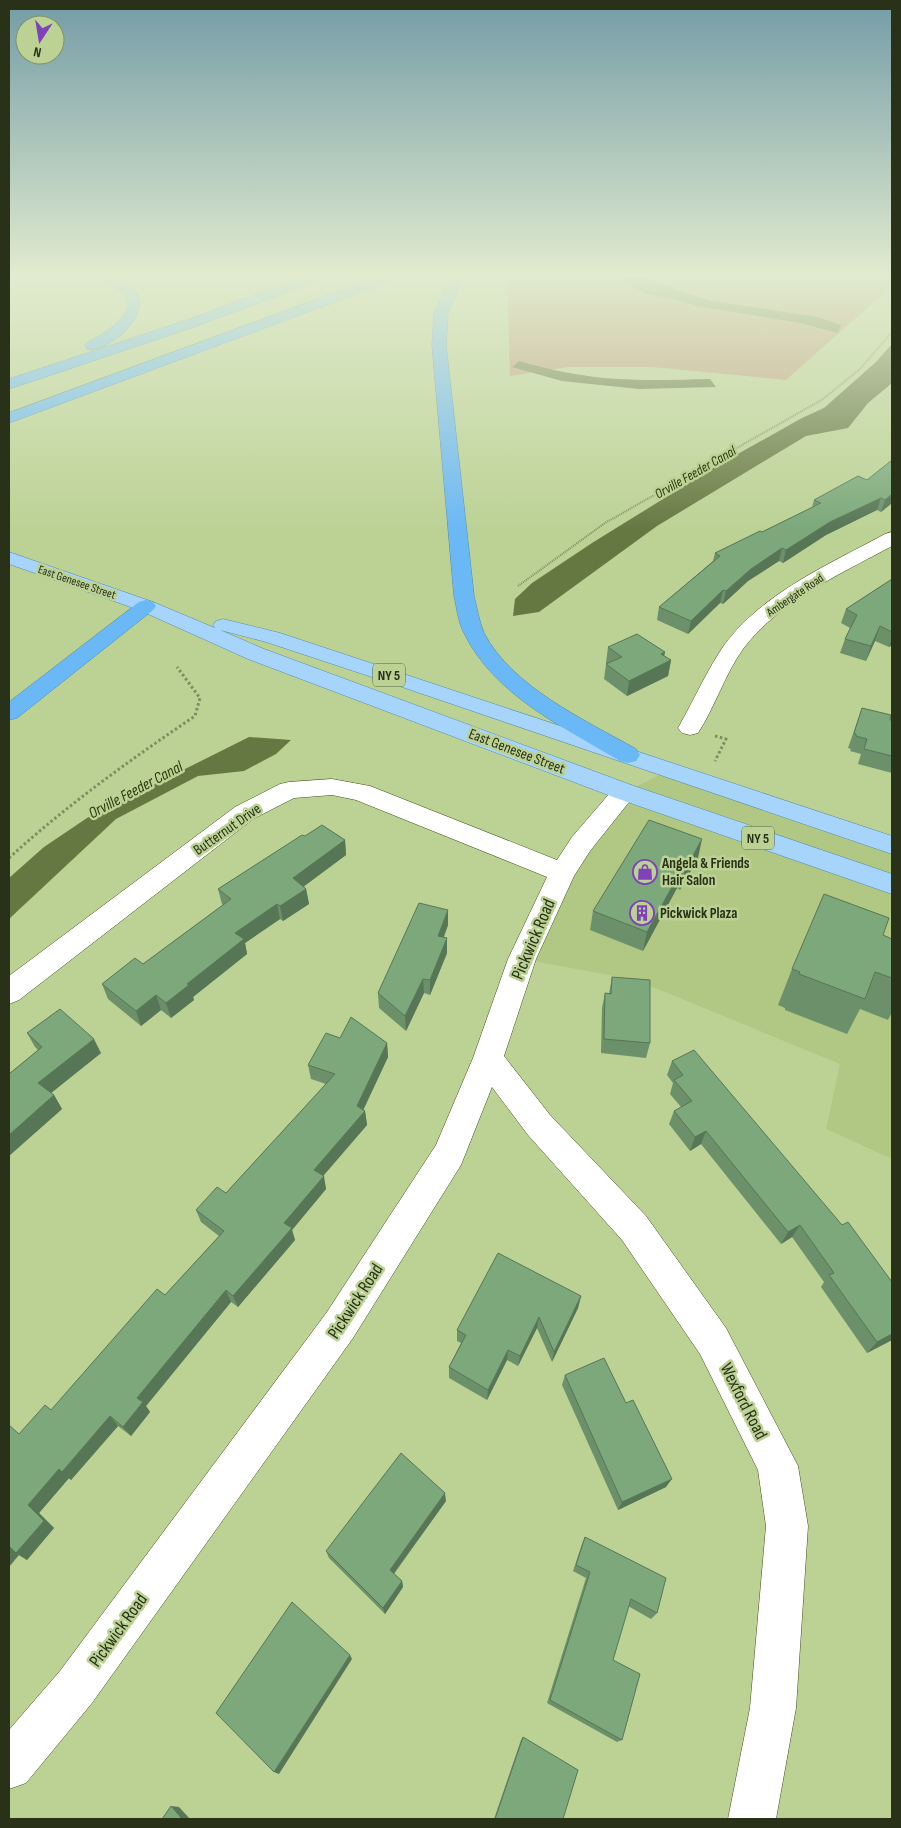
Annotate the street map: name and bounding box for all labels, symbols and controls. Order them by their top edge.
north arrow [15,15,65,65]
text: N [32,43,43,61]
water label: Orville Feeder Canal [652,442,739,503]
street label: East Genesee Street [36,562,118,603]
street label: Ambergate Road [763,571,827,621]
road number: NY 5 [373,664,405,686]
street label: East Genesee Street [466,724,568,779]
water label: Orville Feeder Canal [85,757,187,823]
street label: Butternut Drive [190,799,265,860]
road number: NY 5 [742,826,774,850]
place label: Angela & Friends Hair Salon [661,854,750,890]
shop icon: Angela & Friends Hair Salon [632,859,658,885]
street label: Pickwick Road [507,896,560,983]
building icon: Pickwick Plaza [629,900,655,926]
place label: Pickwick Plaza [660,904,738,923]
street label: Pickwick Road [323,1260,387,1343]
street label: Wexford Road [715,1360,772,1443]
street label: Pickwick Road [85,1590,152,1671]

